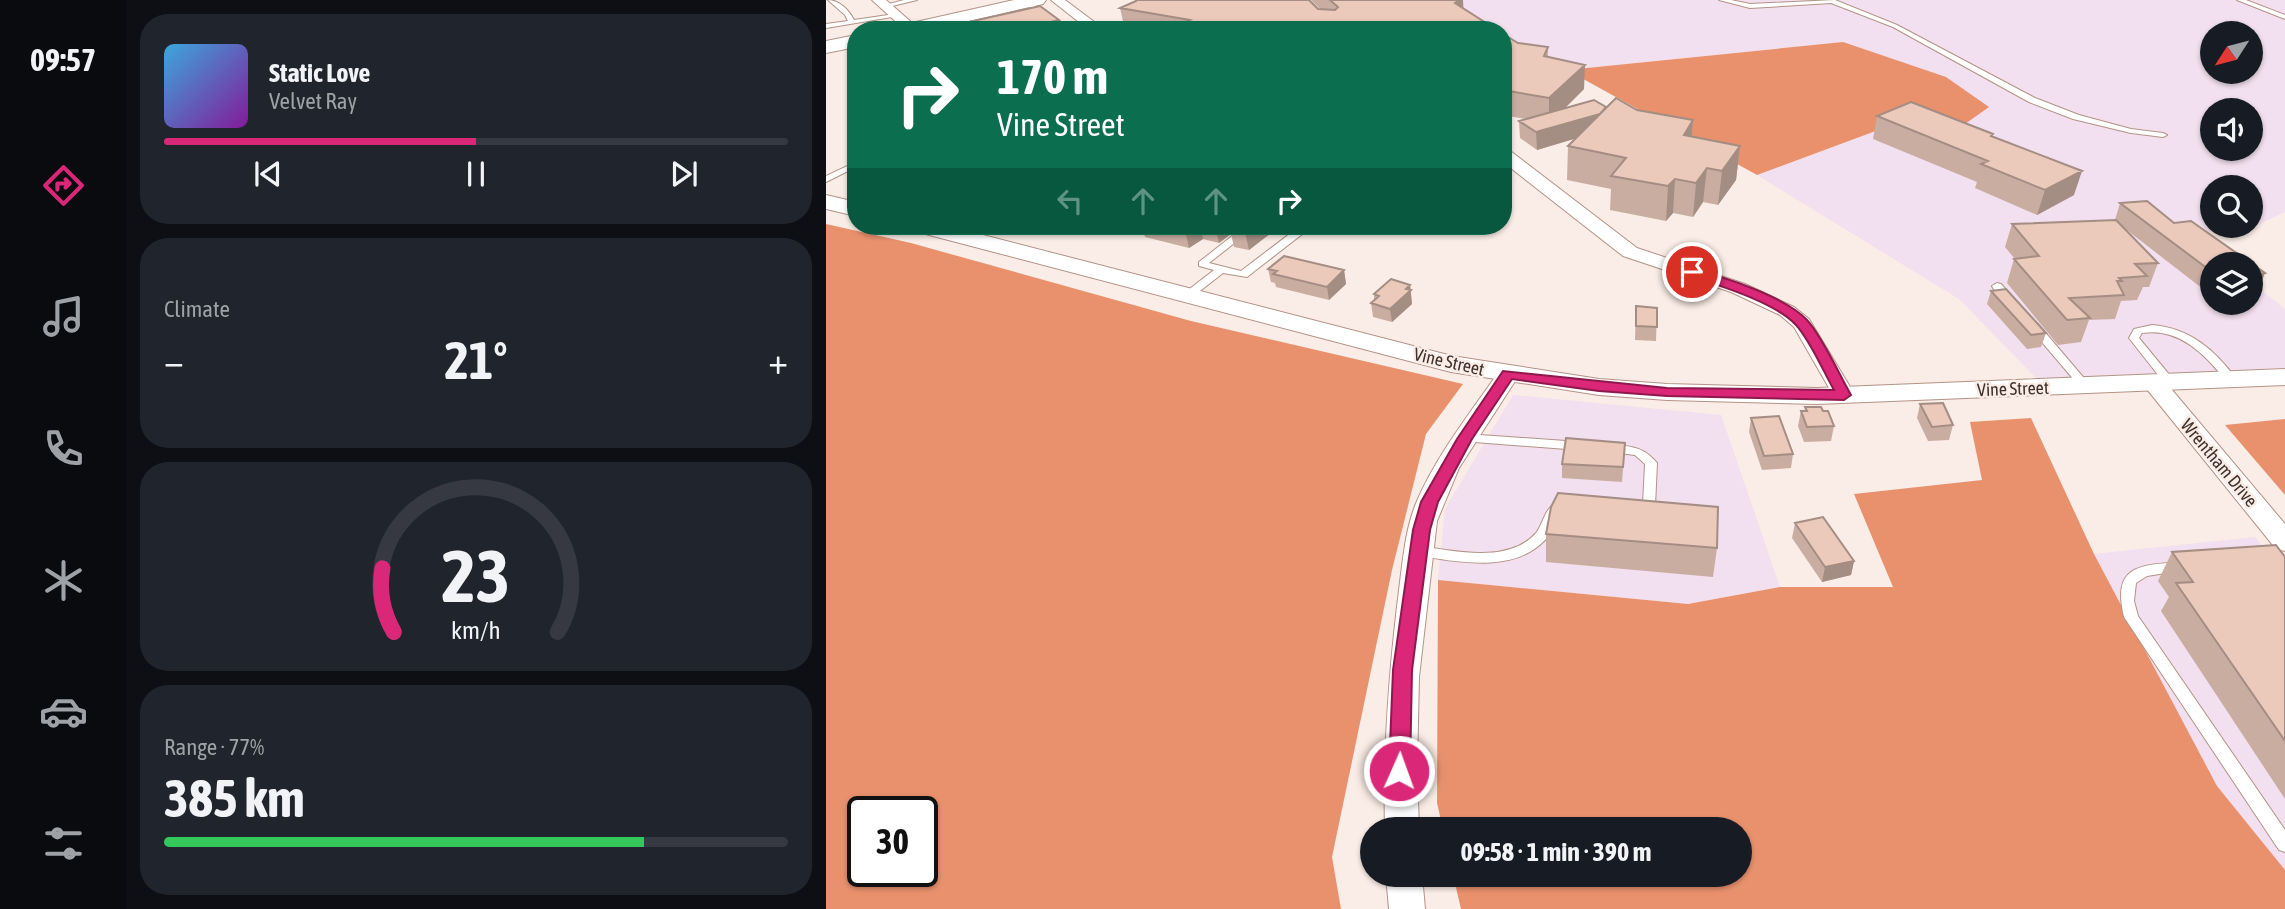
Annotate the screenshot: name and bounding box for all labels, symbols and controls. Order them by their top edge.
north arrow [2200,21,2263,84]
map controls [2200,21,2263,315]
text: 09:57 [30,41,96,78]
text: 170 m [997,48,1108,104]
icon: right [882,49,973,140]
text: Static Love [269,58,370,88]
text: Velvet Ray [269,88,357,114]
button: sound [2200,98,2263,161]
text: Vine Street [997,106,1125,143]
icon: previous [249,155,287,193]
icon: pause [457,155,495,193]
icon: next [665,155,703,193]
icon: directions [39,161,88,210]
button: search [2200,175,2263,238]
icon: left [1051,182,1089,220]
icon: ahead [1124,182,1162,220]
icon: ahead [1197,182,1235,220]
icon: right [1270,182,1308,220]
pin [1662,242,1722,302]
button: layers [2200,252,2263,315]
icon: arrive [1673,253,1711,291]
icon: music [39,292,88,341]
text: Climate [164,296,230,322]
text: 21° [444,330,508,390]
text: − [164,339,184,382]
text: + [768,339,788,382]
street label: Vine Street [1412,343,1486,380]
street label: Vine Street [1977,377,2049,400]
street label: Wrentham Drive [2177,415,2262,511]
icon: phone [39,424,88,473]
text: 23 [442,535,510,618]
icon: climate [39,556,88,605]
text: km/h [451,616,501,644]
icon: car [39,687,88,736]
text: Range · 77% [164,734,264,760]
position arrow [1362,734,1436,808]
text: 385 km [164,768,305,828]
speed limit sign: 30 [847,796,938,887]
icon: filters [39,819,88,868]
text: 09:58 · 1 min · 390 m [1461,837,1651,867]

